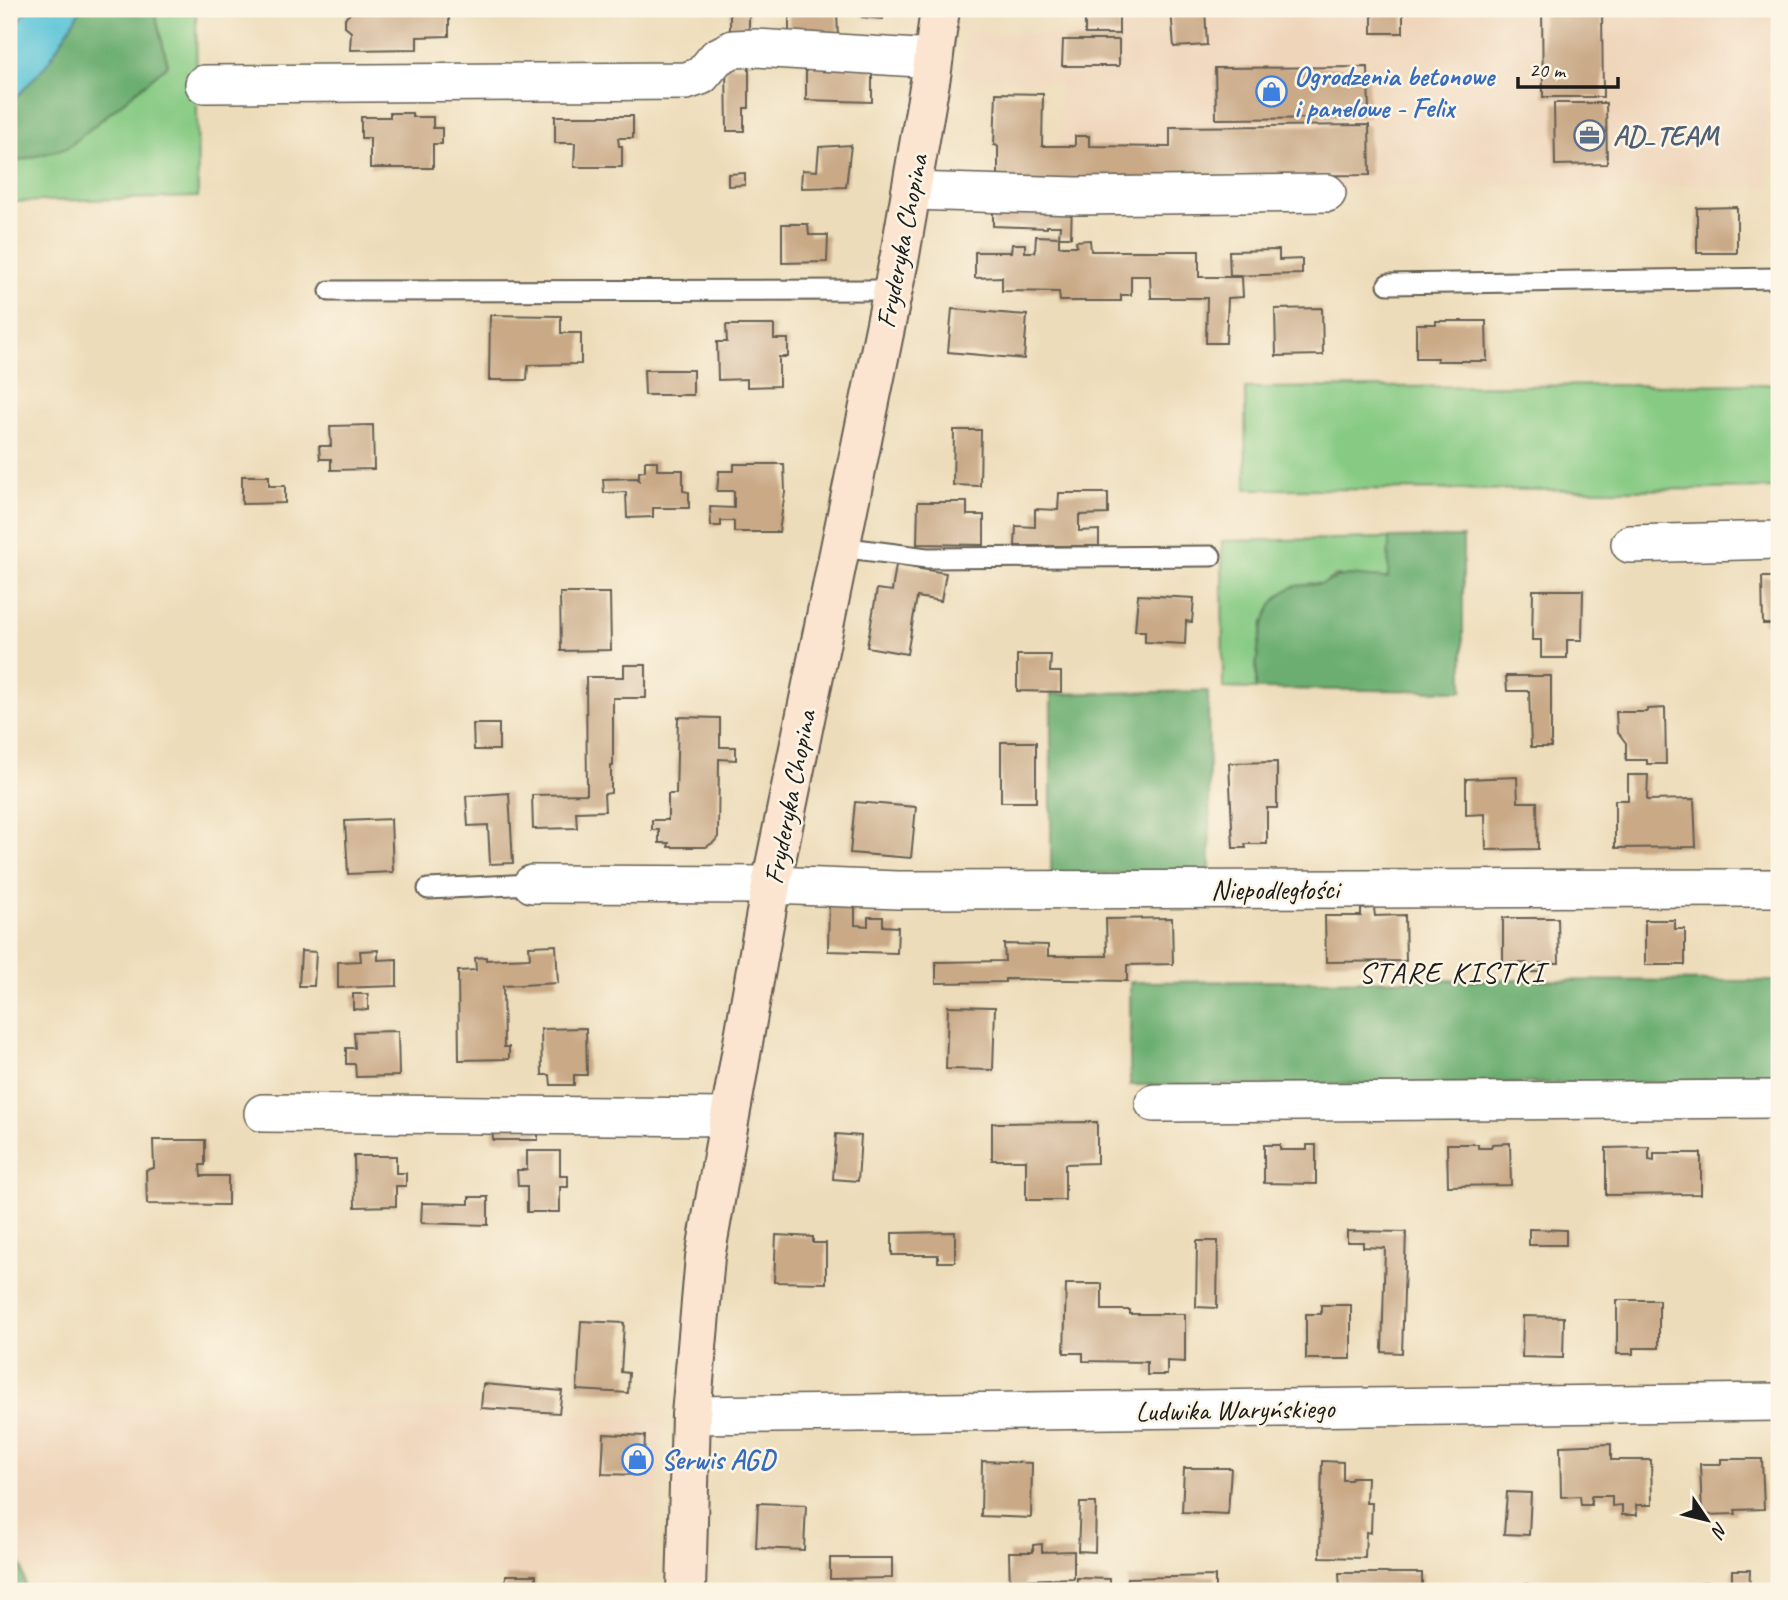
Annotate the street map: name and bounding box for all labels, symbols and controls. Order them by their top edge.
scale bar [1518,46,1618,90]
text: 20 m [1529,57,1567,83]
place label: Ogrodzenia betonowe i panelowe - Felix [1294,58,1497,125]
shop icon: Ogrodzenia betonowe i panelowe - Felix [1254,74,1288,108]
office icon: AD_TEAM [1573,118,1607,152]
place label: AD_TEAM [1613,118,1720,153]
street label: Fryderyka Chopina [868,150,936,331]
street label: Fryderyka Chopina [756,706,824,887]
street label: Niepodległości [1211,872,1343,907]
district label: STARE KISTKI [1359,953,1550,991]
street label: Ludwika Waryńskiego [1135,1390,1337,1429]
shop icon: Serwis AGD [621,1442,655,1476]
place label: Serwis AGD [661,1442,777,1477]
north arrow [1672,1484,1742,1554]
text: N [1705,1517,1733,1544]

